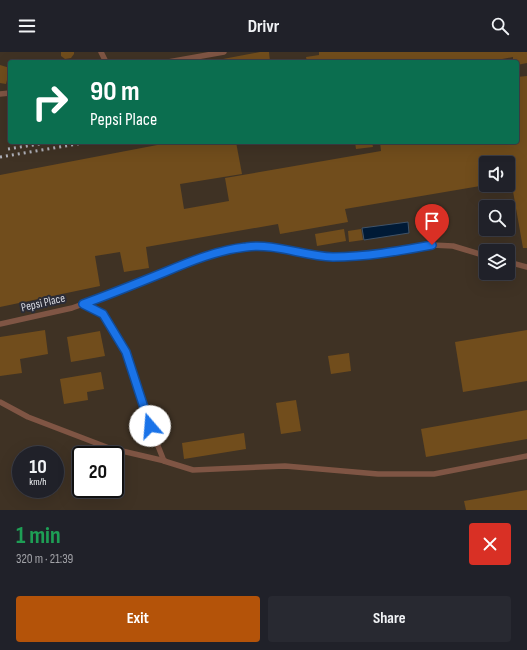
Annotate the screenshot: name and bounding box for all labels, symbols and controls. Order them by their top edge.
icon: menu [16,15,38,37]
icon: search [489,15,511,37]
text: Drivr [248,16,279,37]
text: 90 m [90,75,140,108]
icon: right [24,76,76,128]
text: Pepsi Place [90,109,157,130]
map controls [479,156,515,280]
button: sound [479,156,515,192]
button: search [479,200,515,236]
pin [415,204,449,245]
icon: arrive [421,210,443,232]
button: layers [479,244,515,280]
street label: Pepsi Place [19,291,67,315]
position arrow [129,405,171,447]
speed limit sign: 20 [72,446,124,498]
text: 10 [29,455,47,479]
text: km/h [29,476,47,488]
text: 1 min [16,521,61,550]
button: close [469,523,511,565]
text: 320 m · 21:39 [16,551,73,567]
button: Exit [16,596,260,642]
button: Share [268,596,511,642]

